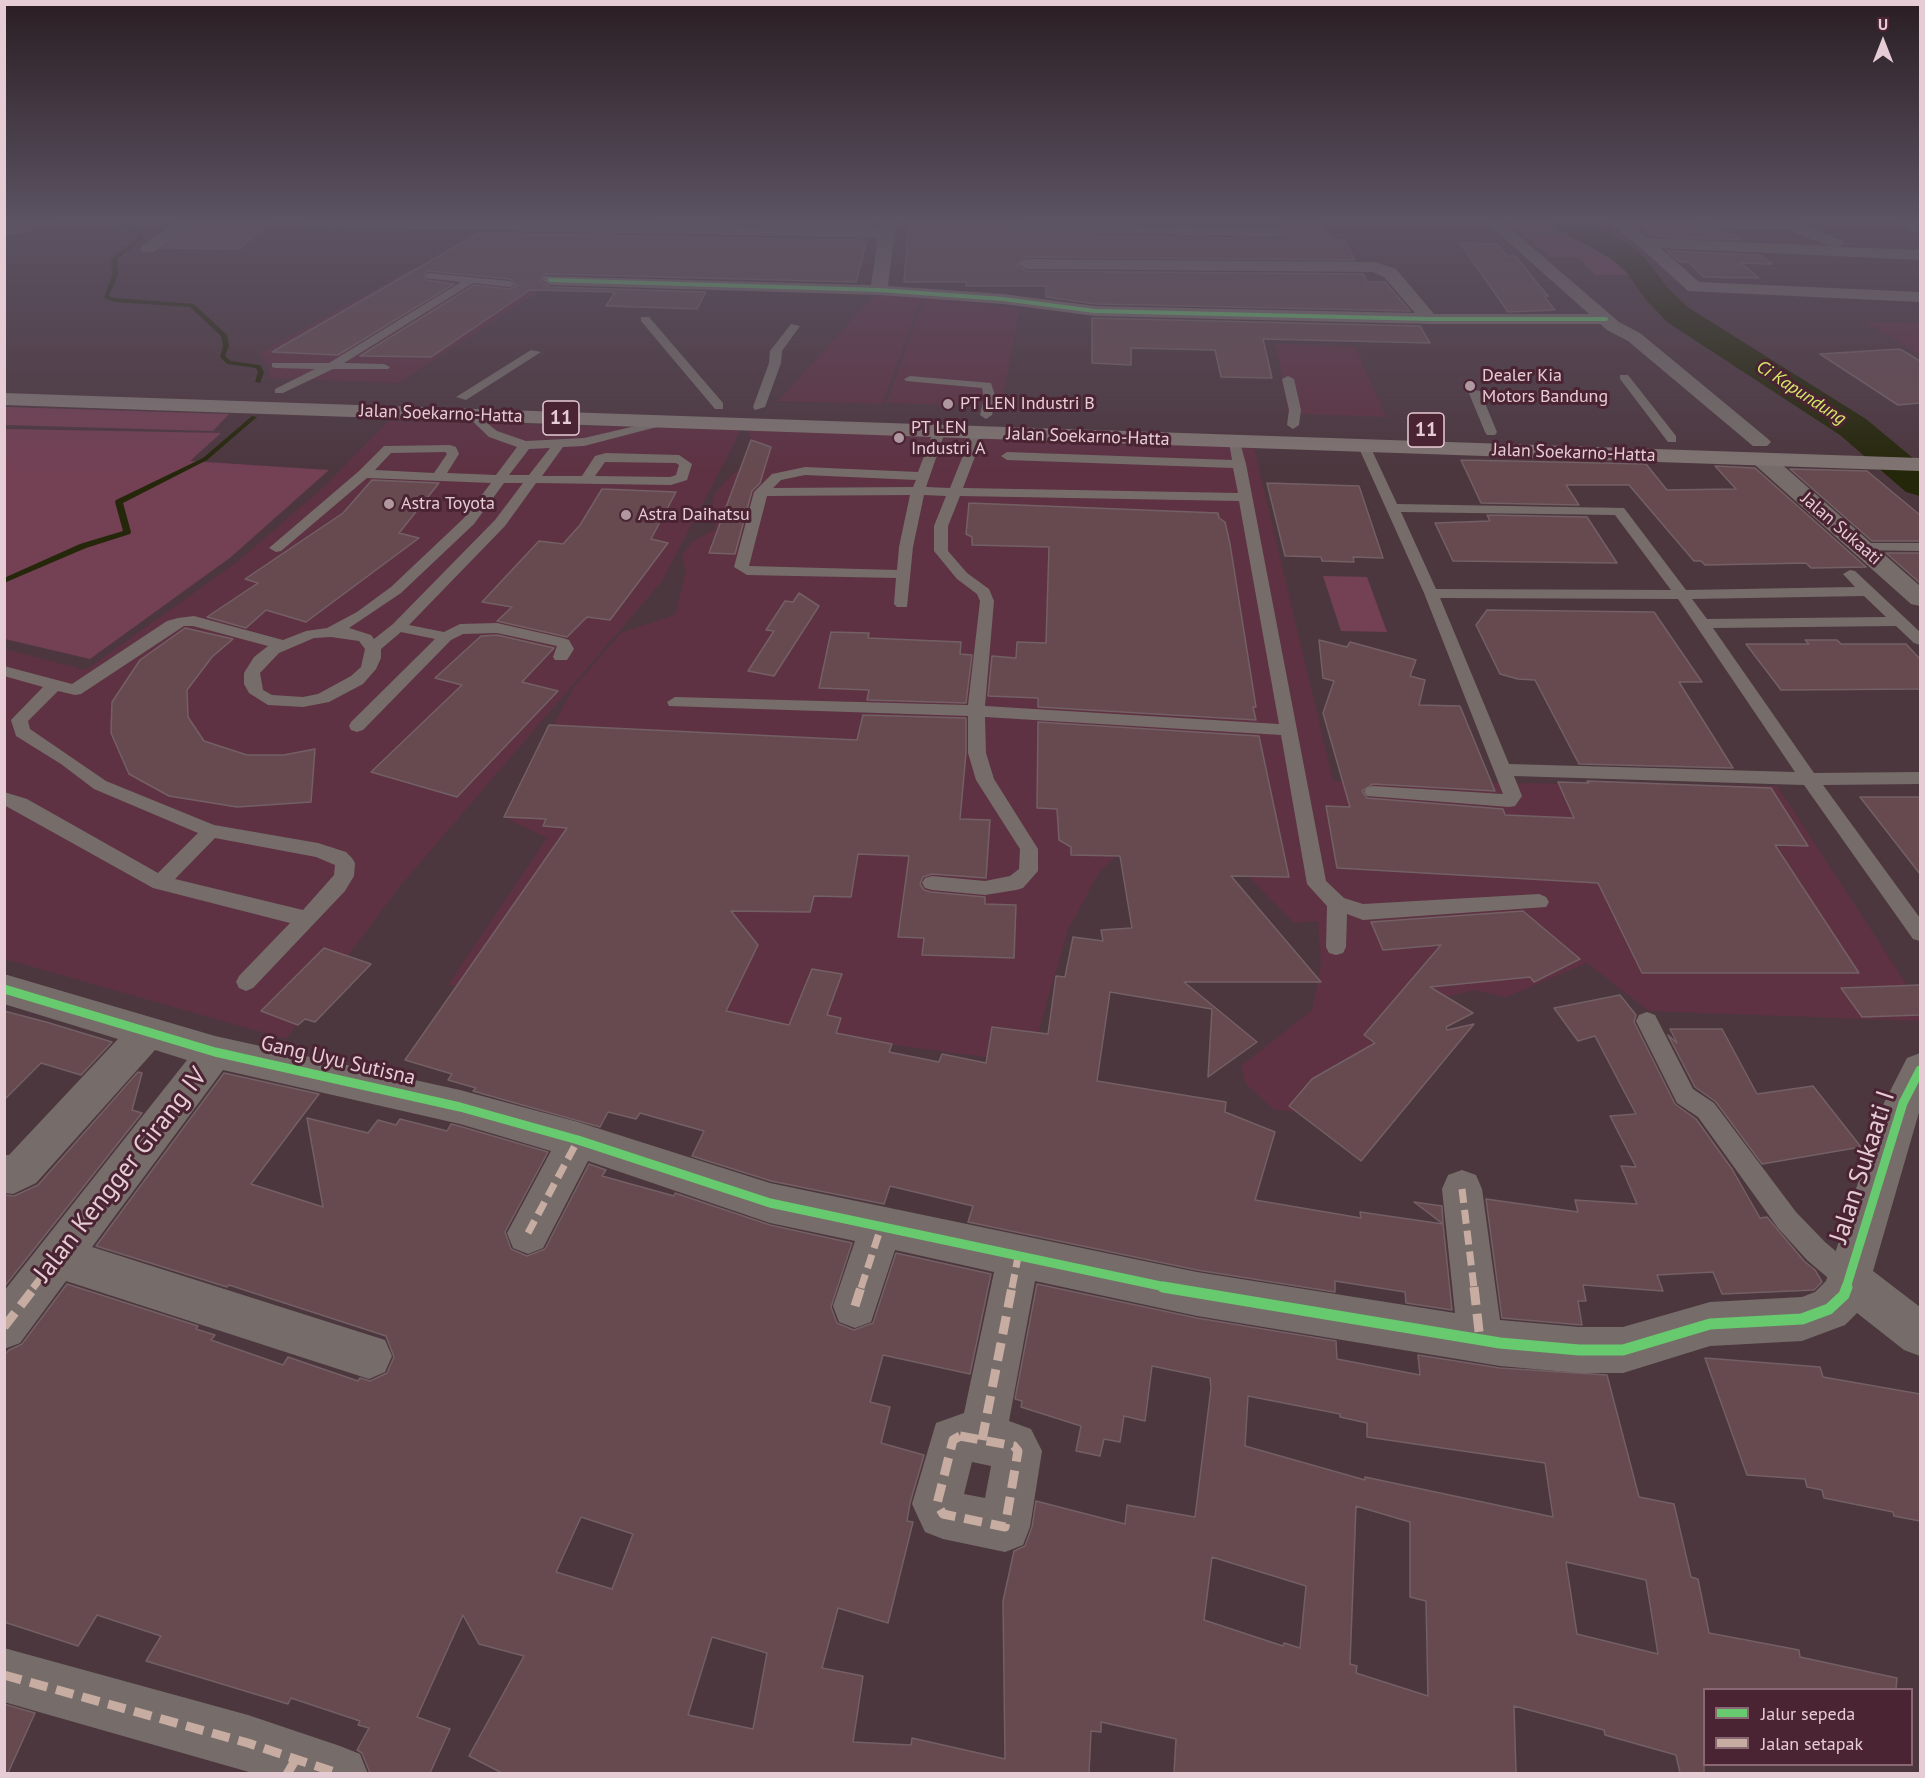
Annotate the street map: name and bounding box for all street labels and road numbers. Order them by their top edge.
street label: Jalan Soekarno-Hatta [359,400,523,428]
road number: 11 [543,401,579,435]
road number: 11 [1408,413,1444,447]
street label: Jalan Soekarno-Hatta [1006,423,1170,451]
street label: Jalan Soekarno-Hatta [1492,439,1656,467]
street label: Jalan Sukaati [1796,488,1886,570]
street label: Gang Uyu Sutisna [258,1031,418,1091]
street label: Jalan Kengger Girang IV [28,1062,214,1288]
street label: Jalan Sukaati I [1824,1087,1902,1247]

